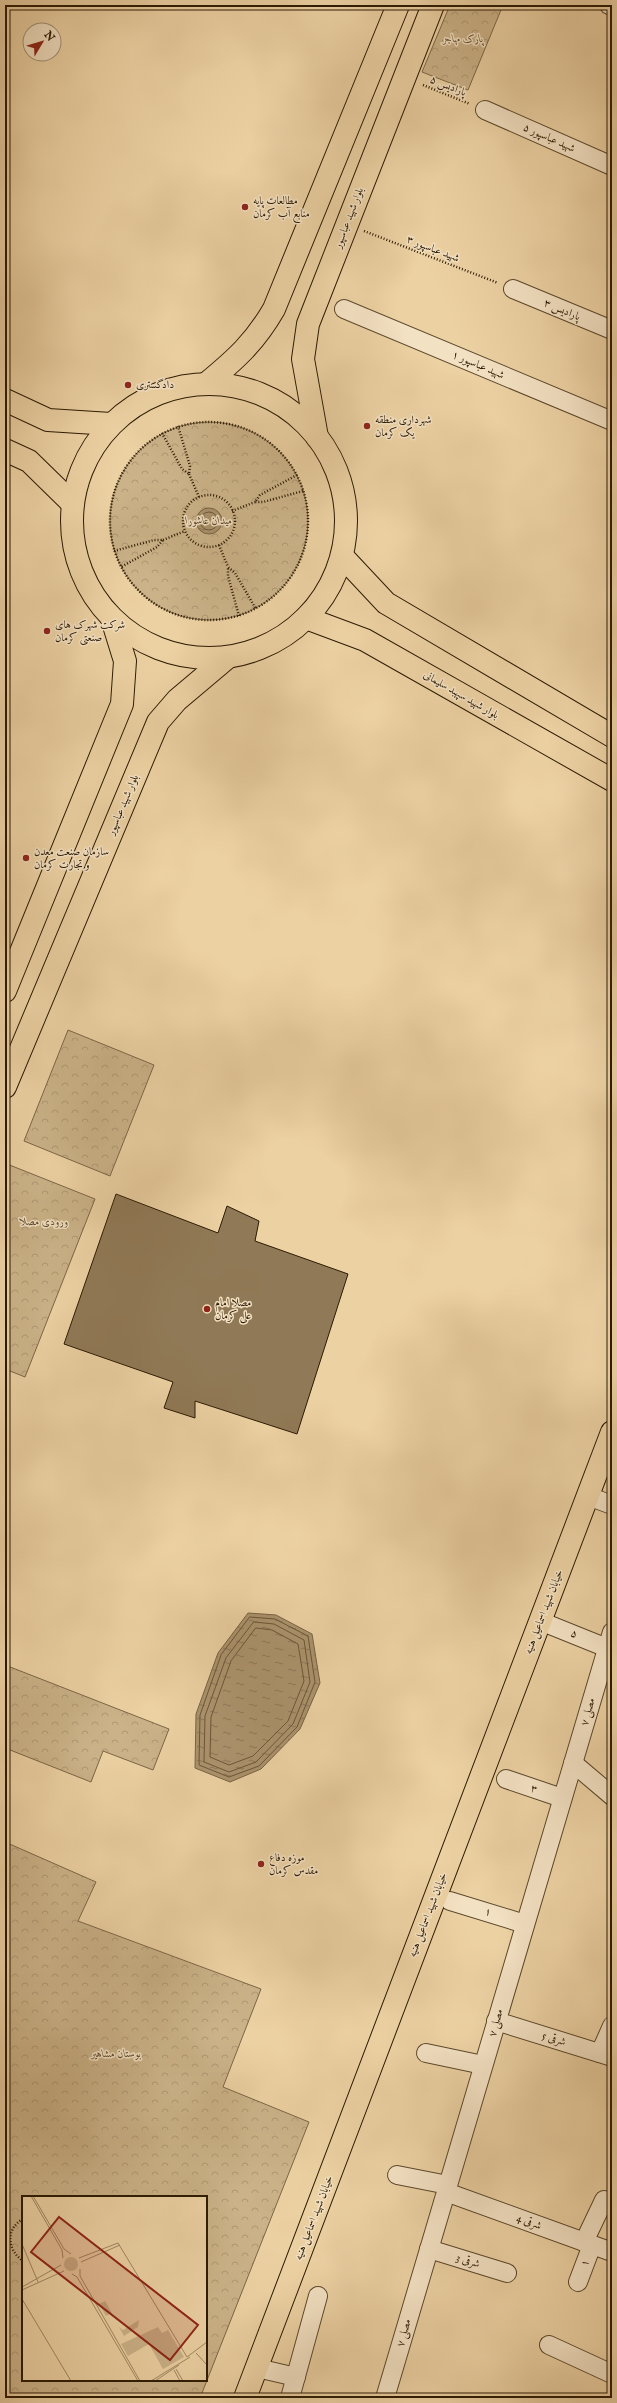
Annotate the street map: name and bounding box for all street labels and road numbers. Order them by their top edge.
street label: پارادیس ۵ [428,72,469,100]
street label: شهید عباسپور ۵ [521,120,577,156]
street label: بلوار شهید عباسپور [331,186,367,251]
street label: شهید عباسپور ۳ [405,233,462,266]
street label: پارادیس ۳ [542,296,583,324]
street label: شهید عباسپور ۱ [450,348,506,382]
street label: بلوار شهید سپهبد سلیمانی [421,668,501,722]
street label: بلوار شهید عباسپور [104,773,142,838]
street label: خیابان شهید اسماعیل هنیه [521,1568,567,1657]
street label: ۵ [568,1626,580,1642]
street label: مصلی ۷ [577,1696,600,1728]
street label: ۳ [529,1781,539,1797]
street label: خیابان شهید اسماعیل هنیه [405,1871,451,1960]
street label: ۱ [483,1904,493,1920]
street label: مصلی ۷ [485,2007,508,2039]
street label: شرقی 5 [540,2029,568,2049]
street label: خیابان شهید اسماعیل هنیه [291,2174,337,2263]
street label: شرقی 4 [515,2211,544,2233]
street label: شرقی 3 [454,2251,482,2271]
street label: ۱ [577,2257,593,2269]
street label: مصلی ۷ [393,2317,416,2349]

